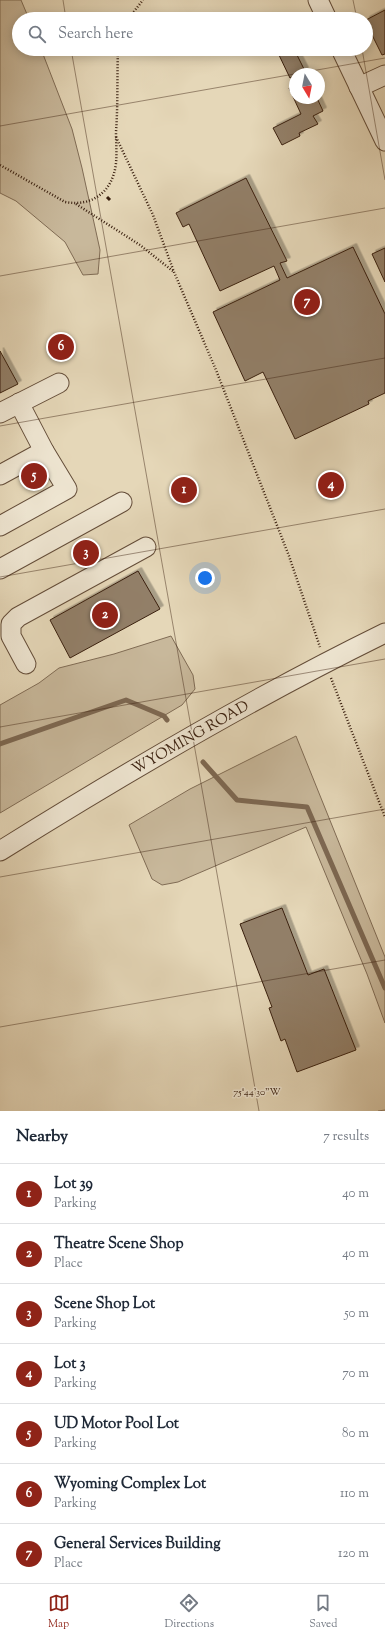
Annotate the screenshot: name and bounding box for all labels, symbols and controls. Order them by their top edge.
search box [12,12,373,56]
icon: search [26,23,48,45]
text: Search here [58,24,133,45]
north arrow [289,68,325,104]
pin: 7 [294,287,320,317]
pin: 6 [48,332,74,362]
pin: 5 [21,461,47,491]
pin: 4 [318,470,344,500]
pin: 1 [171,475,197,505]
pin: 3 [73,538,99,568]
your location [195,568,215,588]
pin: 2 [92,600,118,630]
street label: WYOMING ROAD [128,696,253,780]
text: 75°44'30"W [233,1085,281,1100]
text: Nearby [16,1125,68,1149]
text: 7 results [323,1128,369,1146]
text: Lot 39 [54,1174,93,1195]
text: 1 [27,1185,31,1203]
text: 40 m [342,1185,369,1203]
text: Parking [54,1195,96,1213]
text: Theatre Scene Shop [54,1234,183,1255]
text: 2 [26,1245,32,1263]
text: 40 m [342,1245,369,1263]
text: Place [54,1255,83,1273]
text: Scene Shop Lot [54,1294,155,1315]
text: 3 [26,1305,32,1323]
text: 50 m [344,1305,369,1323]
text: Parking [54,1315,96,1333]
text: Lot 3 [54,1354,86,1375]
text: 4 [26,1365,32,1383]
text: 70 m [342,1365,369,1383]
text: Parking [54,1375,96,1393]
text: UD Motor Pool Lot [54,1414,179,1435]
text: 5 [27,1425,31,1443]
text: 80 m [342,1425,369,1443]
text: Parking [54,1435,96,1453]
text: Wyoming Complex Lot [54,1474,206,1495]
text: 6 [26,1485,32,1503]
text: 110 m [340,1485,369,1503]
text: Parking [54,1495,96,1513]
text: General Services Building [54,1534,221,1555]
text: 7 [26,1545,32,1563]
text: 120 m [338,1545,369,1563]
text: Place [54,1555,83,1573]
tab: Map [48,1592,70,1632]
tab: Directions [165,1592,214,1632]
tab: Saved [309,1592,337,1632]

